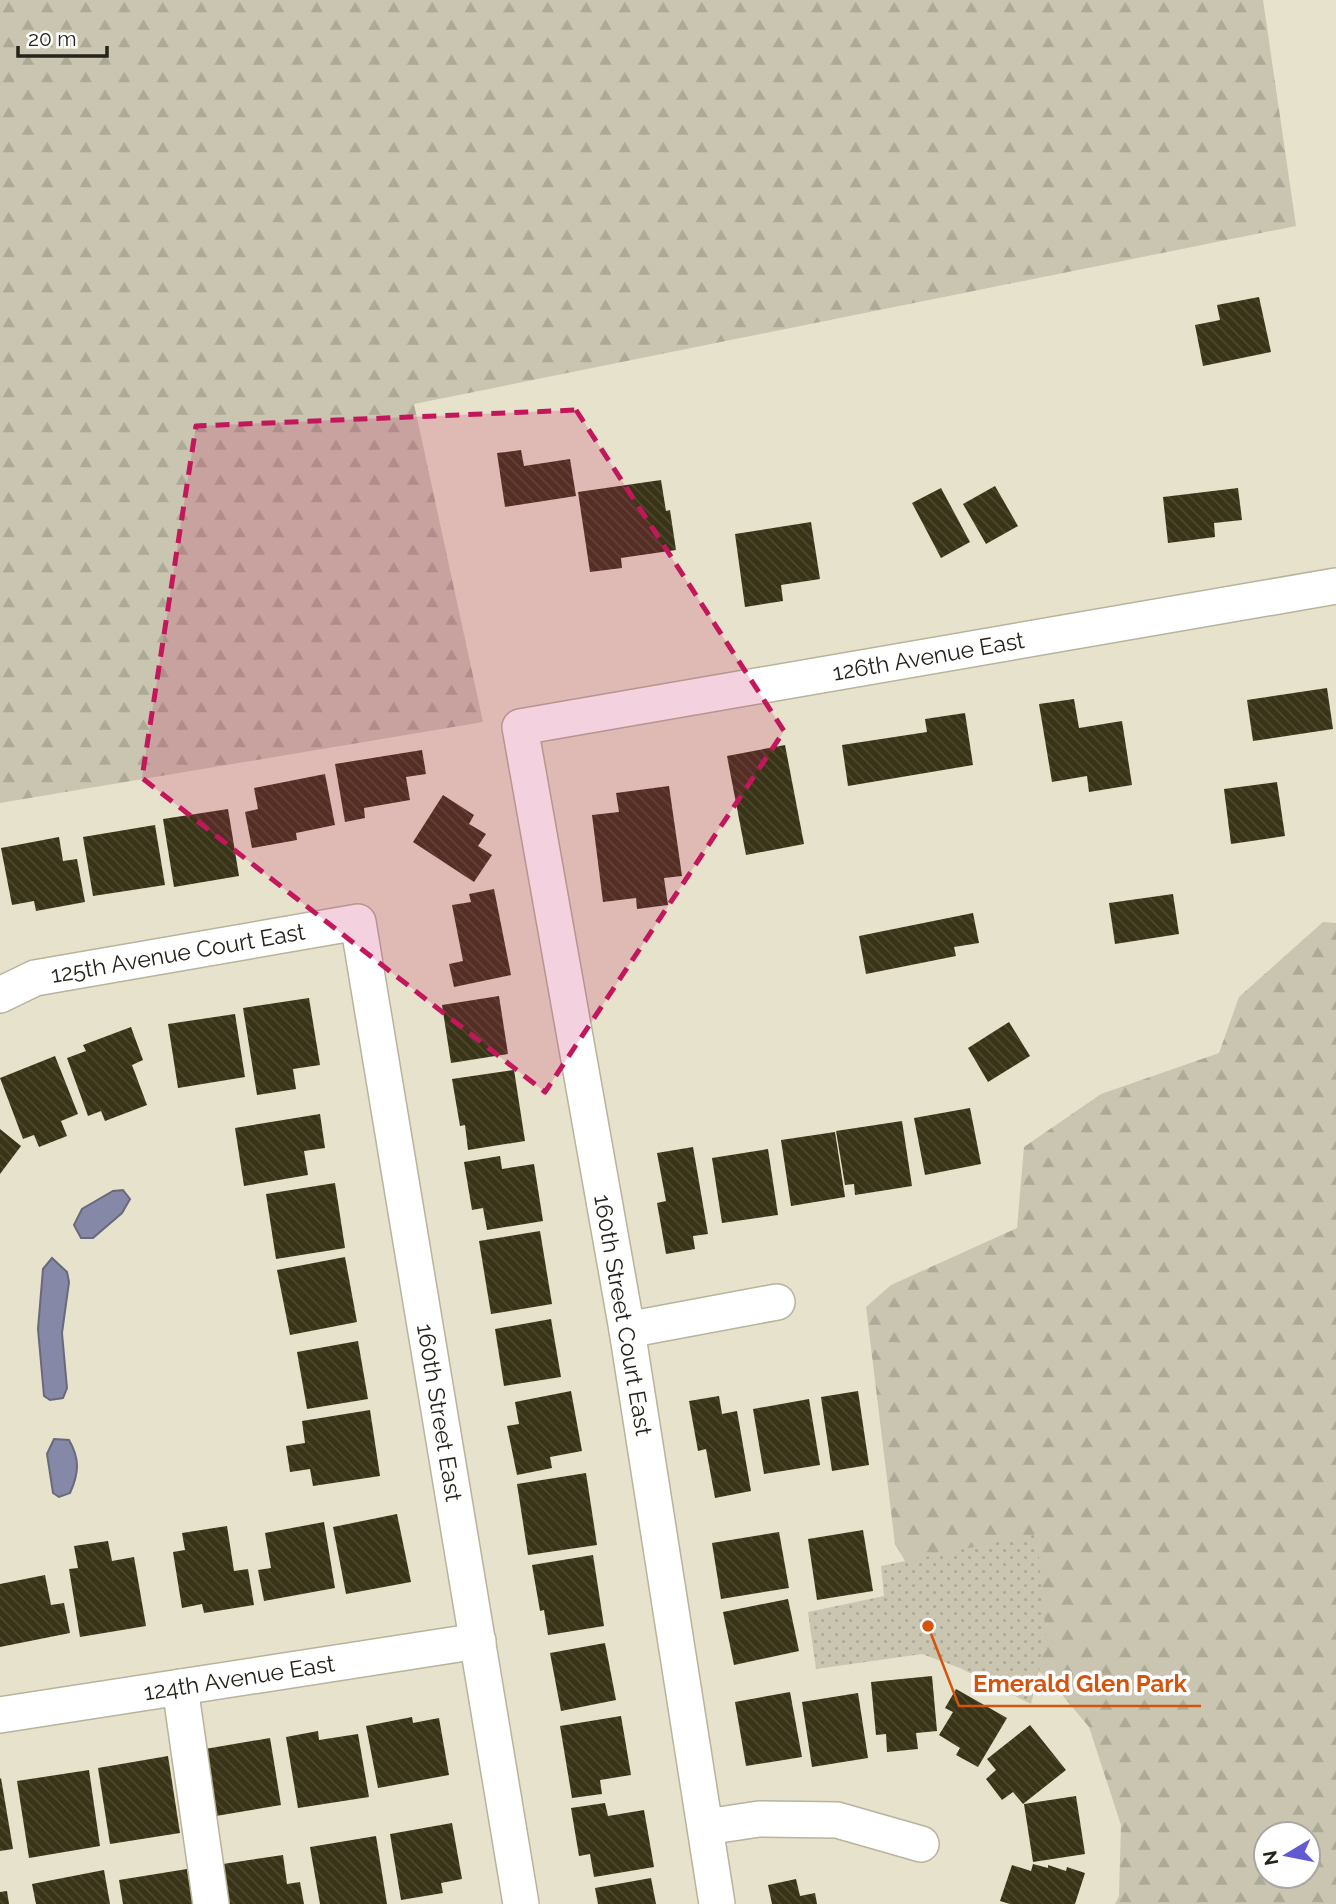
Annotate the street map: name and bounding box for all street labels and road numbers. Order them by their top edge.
street label: 126th Avenue East [831,626,1027,686]
street label: 125th Avenue Court East [49,917,307,988]
street label: 160th Street Court East [589,1192,658,1438]
street label: 160th Street East [412,1322,468,1504]
street label: 124th Avenue East [142,1649,337,1706]

